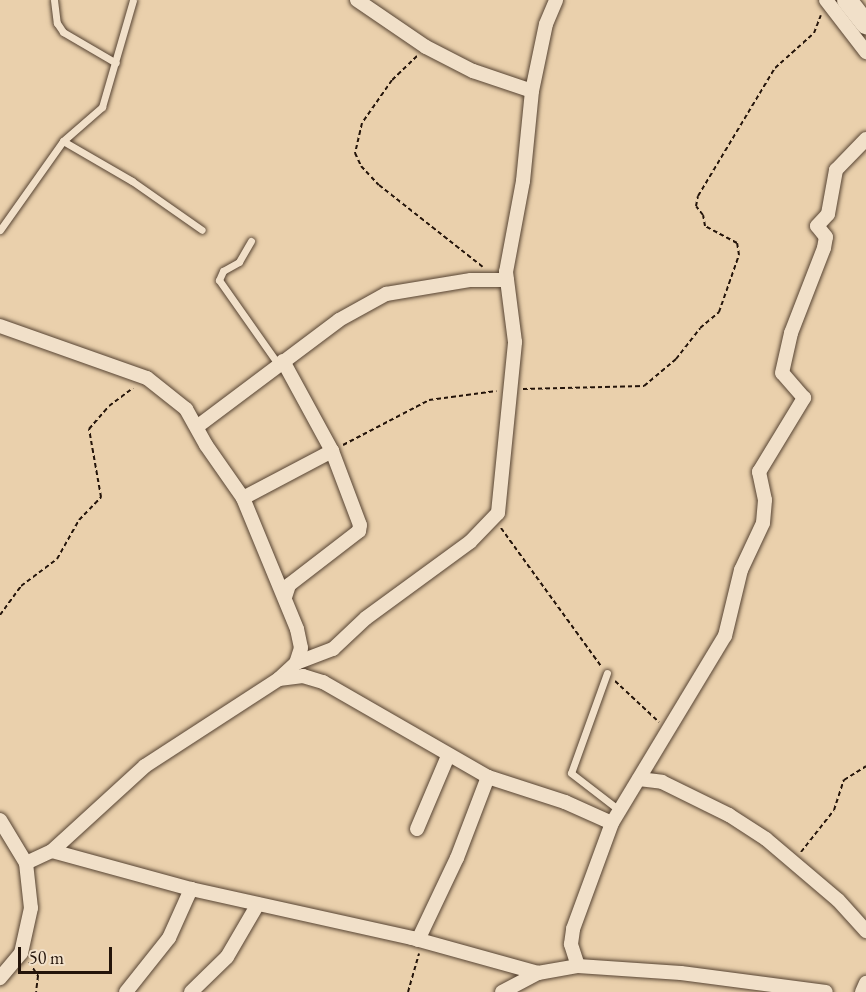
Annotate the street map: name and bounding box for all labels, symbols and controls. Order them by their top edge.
scale bar [21,935,116,973]
text: 50 m [29,946,64,969]

